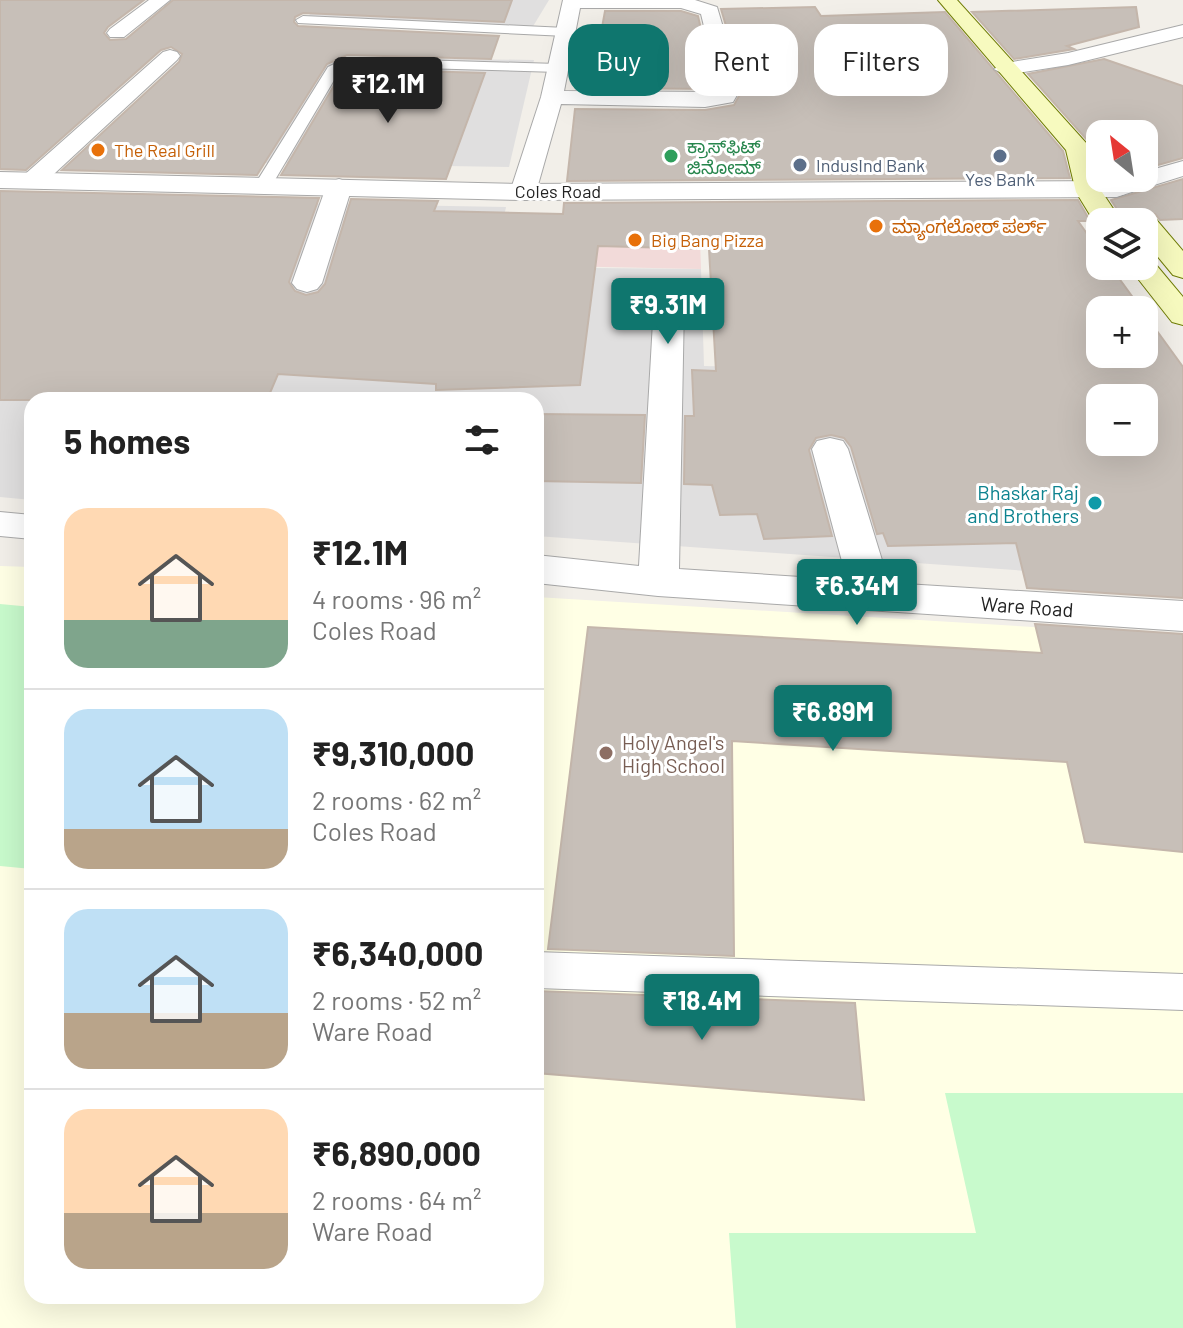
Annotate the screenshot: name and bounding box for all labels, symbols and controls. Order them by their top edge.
chip: Buy [568,24,669,96]
chip: Rent [685,24,798,96]
chip: Filters [814,24,948,96]
pin: ₹12.1M [323,57,453,125]
text: ₹12.1M [351,67,425,98]
north arrow [1086,120,1158,192]
map controls [1086,120,1158,456]
place label: ಕ್ರಾಸ್‌ಫಿಟ್ ಜಿನೋಮ್ [687,135,762,178]
place label: The Real Grill [114,139,215,161]
marker: The Real Grill [89,141,107,159]
marker: ಕ್ರಾಸ್‌ಫಿಟ್ ಜಿನೋಮ್ [662,147,680,165]
marker: Yes Bank [991,147,1009,165]
place label: IndusInd Bank [816,154,925,176]
marker: IndusInd Bank [791,156,809,174]
place label: Yes Bank [965,168,1035,190]
street label: Coles Road [515,180,601,202]
button: layers [1086,208,1158,280]
place label: ಮ್ಯಾಂಗಲೋರ್ ಪರ್ಲ್ [892,215,1046,241]
marker: ಮ್ಯಾಂಗಲೋರ್ ಪರ್ಲ್ [867,217,885,235]
place label: Big Bang Pizza [651,229,764,251]
marker: Big Bang Pizza [626,231,644,249]
pin: ₹9.31M [603,278,733,346]
text: ₹9.31M [629,288,707,319]
button: + [1086,296,1158,368]
button: − [1086,384,1158,456]
icon: filters [460,418,504,462]
text: 5 homes [64,420,190,461]
place label: Bhaskar Raj and Brothers [967,480,1079,527]
marker: Bhaskar Raj and Brothers [1086,494,1104,512]
text: ₹12.1M [312,531,408,572]
icon: home [128,540,224,636]
pin: ₹6.34M [792,559,922,627]
text: ₹6.34M [815,569,899,600]
text: 4 rooms · 96 m² [312,583,481,614]
street label: Ware Road [980,591,1074,621]
text: Coles Road [312,614,437,645]
pin: ₹6.89M [768,685,898,753]
text: ₹6.89M [792,695,874,726]
place label: Holy Angel's High School [622,730,725,777]
text: ₹9,310,000 [312,732,474,773]
icon: home [128,741,224,837]
marker: Holy Angel's High School [597,744,615,762]
text: 2 rooms · 62 m² [312,784,481,815]
text: Coles Road [312,815,437,846]
text: ₹6,340,000 [312,932,483,973]
icon: home [128,941,224,1037]
pin: ₹18.4M [637,974,767,1042]
text: 2 rooms · 52 m² [312,984,481,1015]
text: ₹18.4M [662,984,742,1015]
text: Ware Road [312,1015,433,1046]
text: ₹6,890,000 [312,1132,481,1173]
icon: home [128,1141,224,1237]
text: 2 rooms · 64 m² [312,1184,482,1215]
text: Ware Road [312,1215,433,1246]

